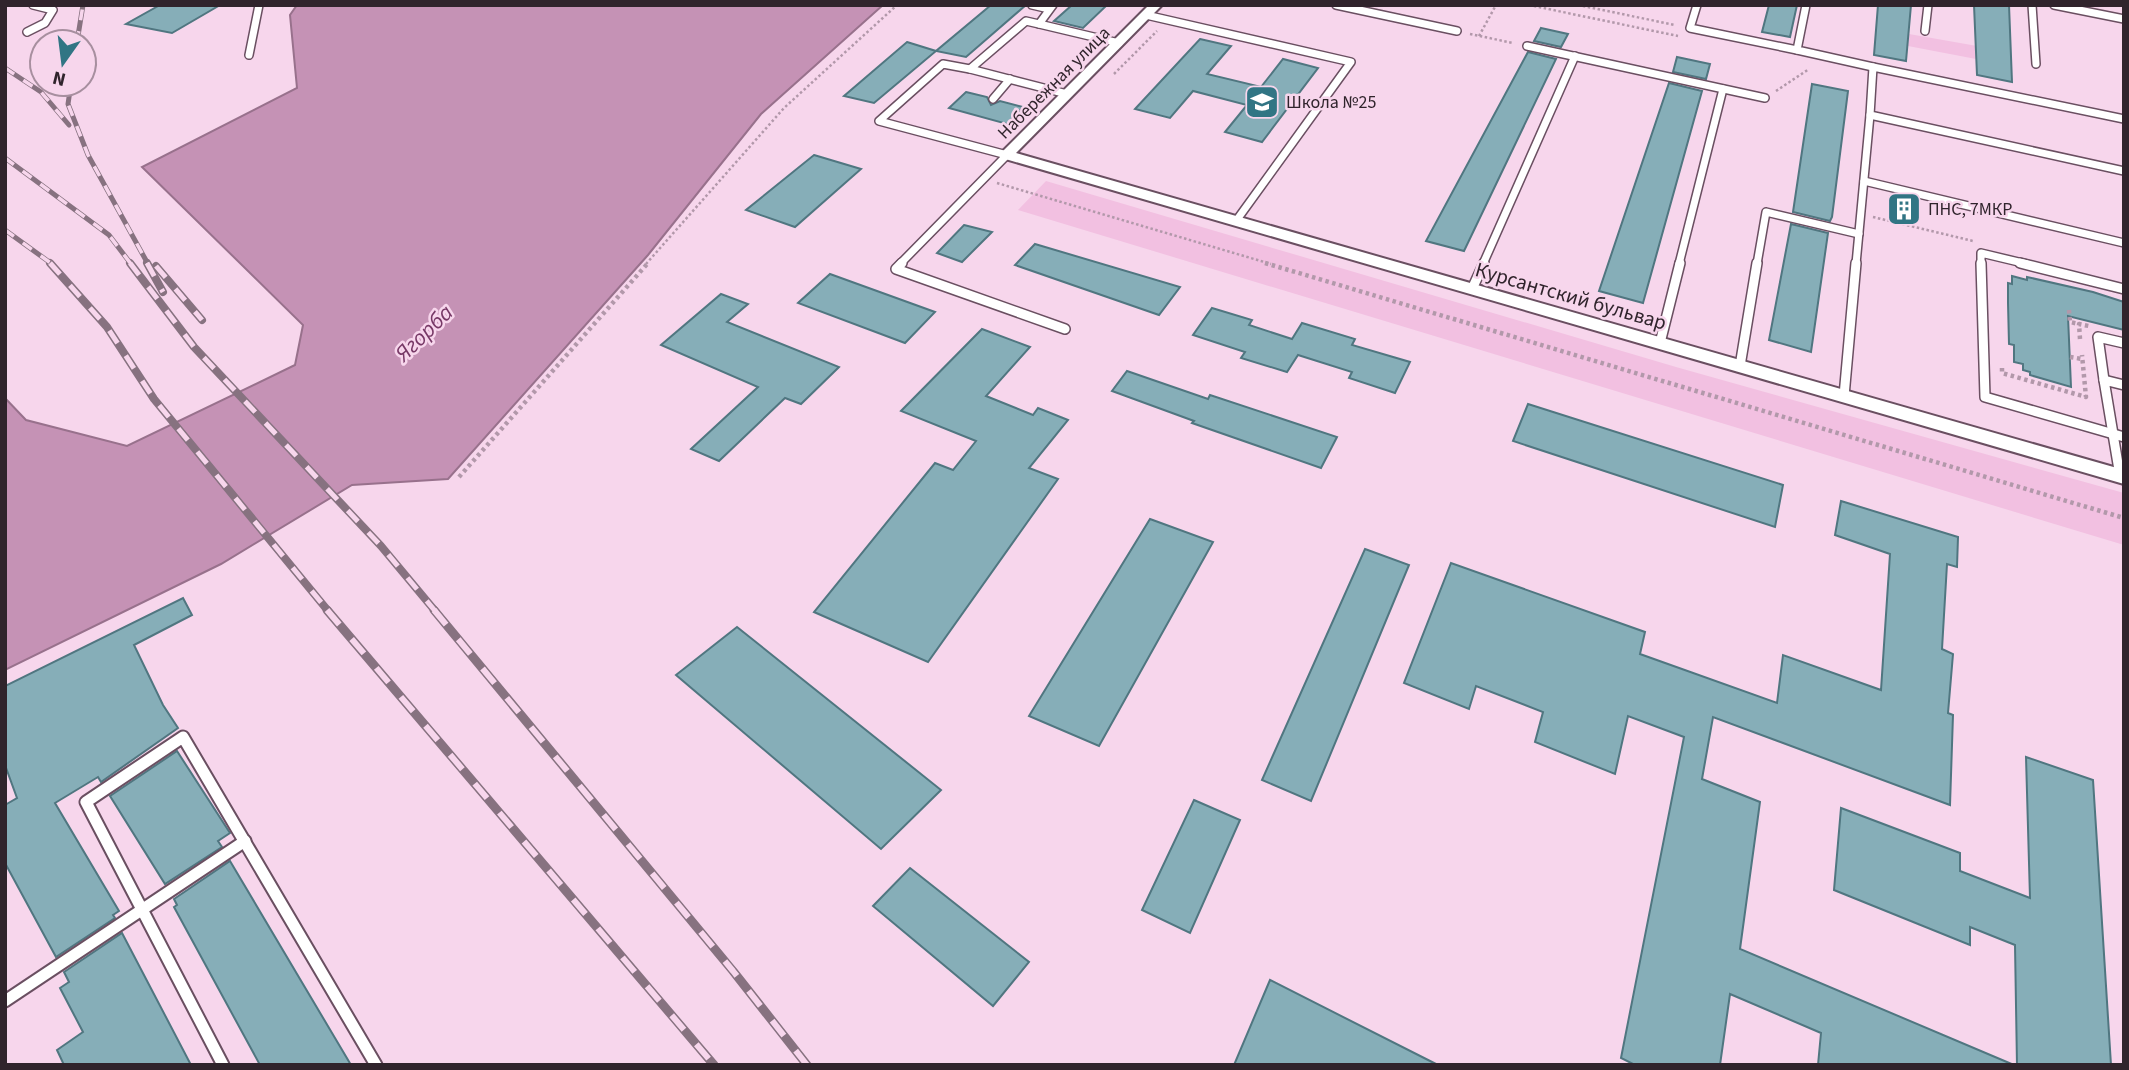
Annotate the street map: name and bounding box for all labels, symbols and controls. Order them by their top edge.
street label: Набережная улица [992,21,1116,145]
north arrow [28,28,98,98]
text: N [50,63,69,93]
school or university icon: Школа №25 [1243,83,1281,121]
place label: Школа №25 [1286,90,1376,115]
building icon: ПНС, 7МКР [1885,190,1923,228]
place label: ПНС, 7МКР [1928,197,2012,222]
street label: Курсантский бульвар [1472,254,1670,338]
water label: Ягорба [387,297,461,370]

